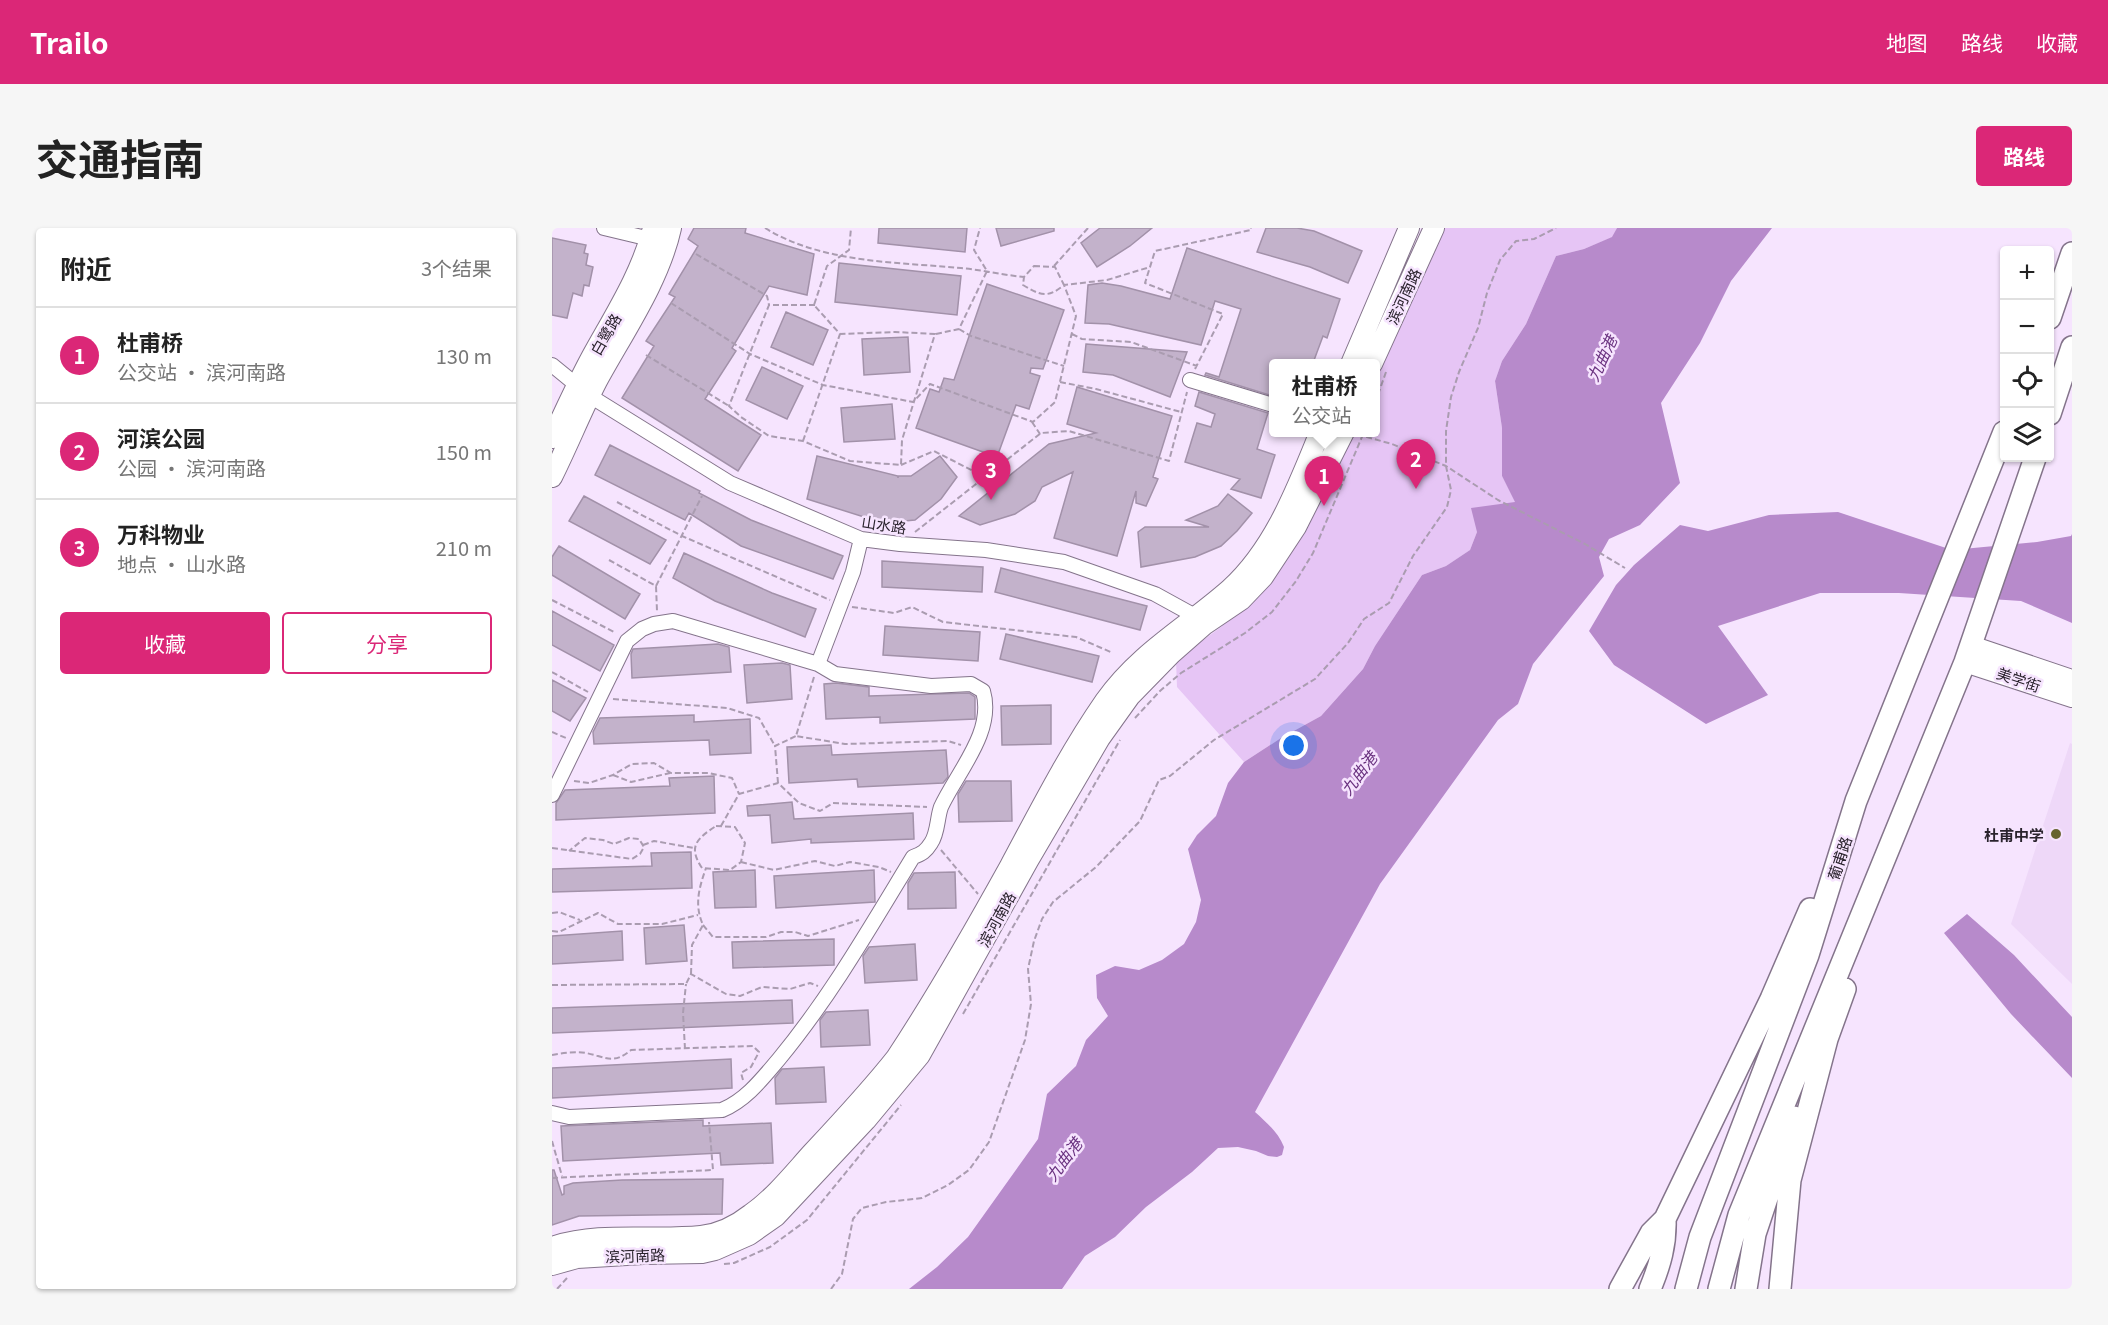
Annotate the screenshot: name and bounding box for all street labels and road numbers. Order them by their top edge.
street label: 滨河南路 [1381,264,1425,328]
street label: 白鹭路 [585,309,625,359]
street label: 山水路 [860,510,908,538]
street label: 美学街 [1994,662,2044,696]
street label: 葡甫路 [1822,833,1856,883]
street label: 滨河南路 [972,888,1020,950]
street label: 滨河南路 [605,1243,665,1267]

